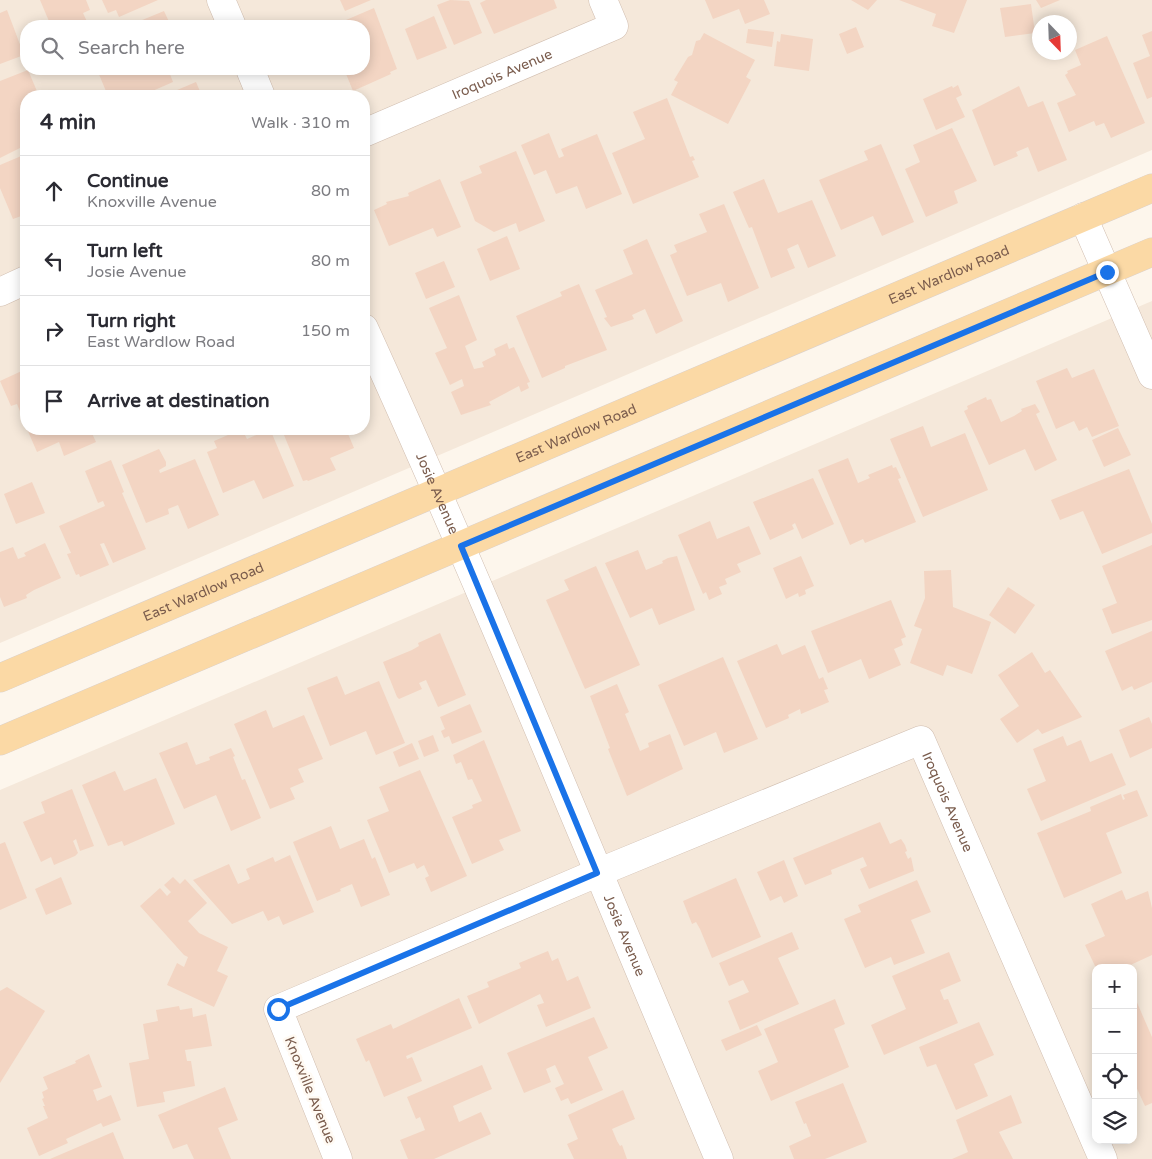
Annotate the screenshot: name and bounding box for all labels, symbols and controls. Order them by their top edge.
north arrow [1032,15,1077,60]
search box [20,20,370,75]
icon: search [38,34,66,62]
text: Search here [78,37,185,59]
street label: Iroquois Avenue [449,45,555,103]
text: 4 min [40,110,96,135]
text: Walk · 310 m [251,113,350,133]
text: Continue [87,170,169,192]
icon: ahead [40,177,68,205]
text: 80 m [311,181,350,201]
text: Knoxville Avenue [87,192,217,212]
text: Turn left [87,240,163,262]
street label: East Wardlow Road [886,241,1012,308]
icon: left [40,247,68,275]
text: 80 m [311,251,350,271]
route end [1096,261,1119,284]
text: Josie Avenue [87,262,186,282]
text: Turn right [87,310,175,332]
icon: right [40,317,68,345]
text: 150 m [301,321,350,341]
text: East Wardlow Road [87,332,235,352]
icon: arrive [40,387,68,415]
text: Arrive at destination [87,390,270,412]
street label: East Wardlow Road [513,400,639,466]
street label: Josie Avenue [412,450,463,537]
street label: East Wardlow Road [140,558,266,625]
street label: Iroquois Avenue [919,749,977,855]
street label: Josie Avenue [600,892,650,979]
map controls [1092,964,1137,1144]
button: + [1092,964,1137,1009]
route start [267,998,290,1021]
button: − [1092,1009,1137,1054]
street label: Knoxville Avenue [281,1034,339,1146]
button: locate [1092,1054,1137,1099]
button: layers [1092,1099,1137,1144]

